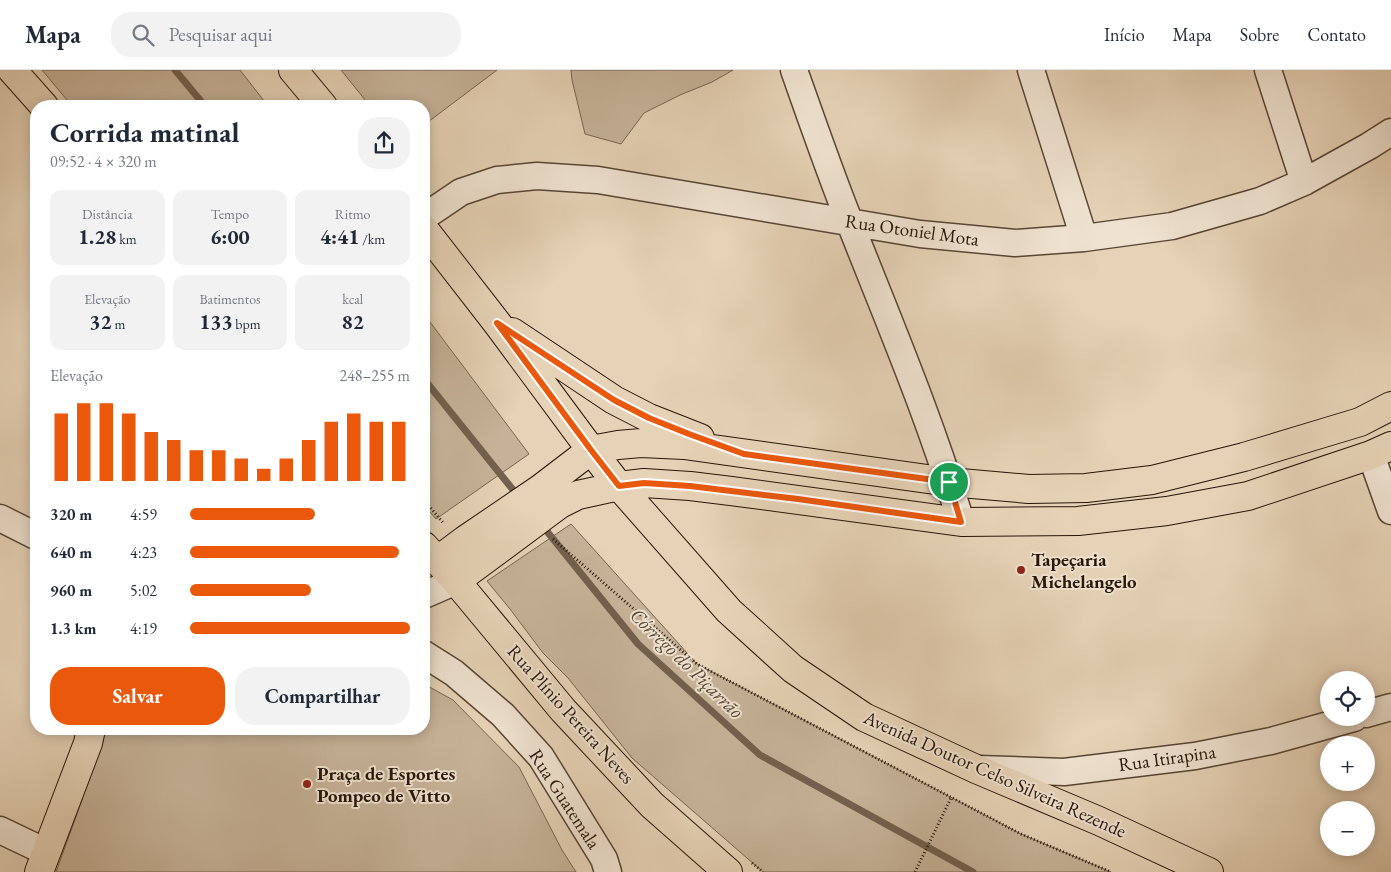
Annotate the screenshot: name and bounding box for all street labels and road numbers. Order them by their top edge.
street label: Rua Otoniel Mota [843,208,981,252]
street label: Rua Plínio Pereira Neves [502,639,640,789]
street label: Avenida Doutor Celso Silveira Rezende [859,704,1130,843]
street label: Rua Itirapina [1117,739,1218,777]
street label: Rua Guatemala [523,744,607,854]

